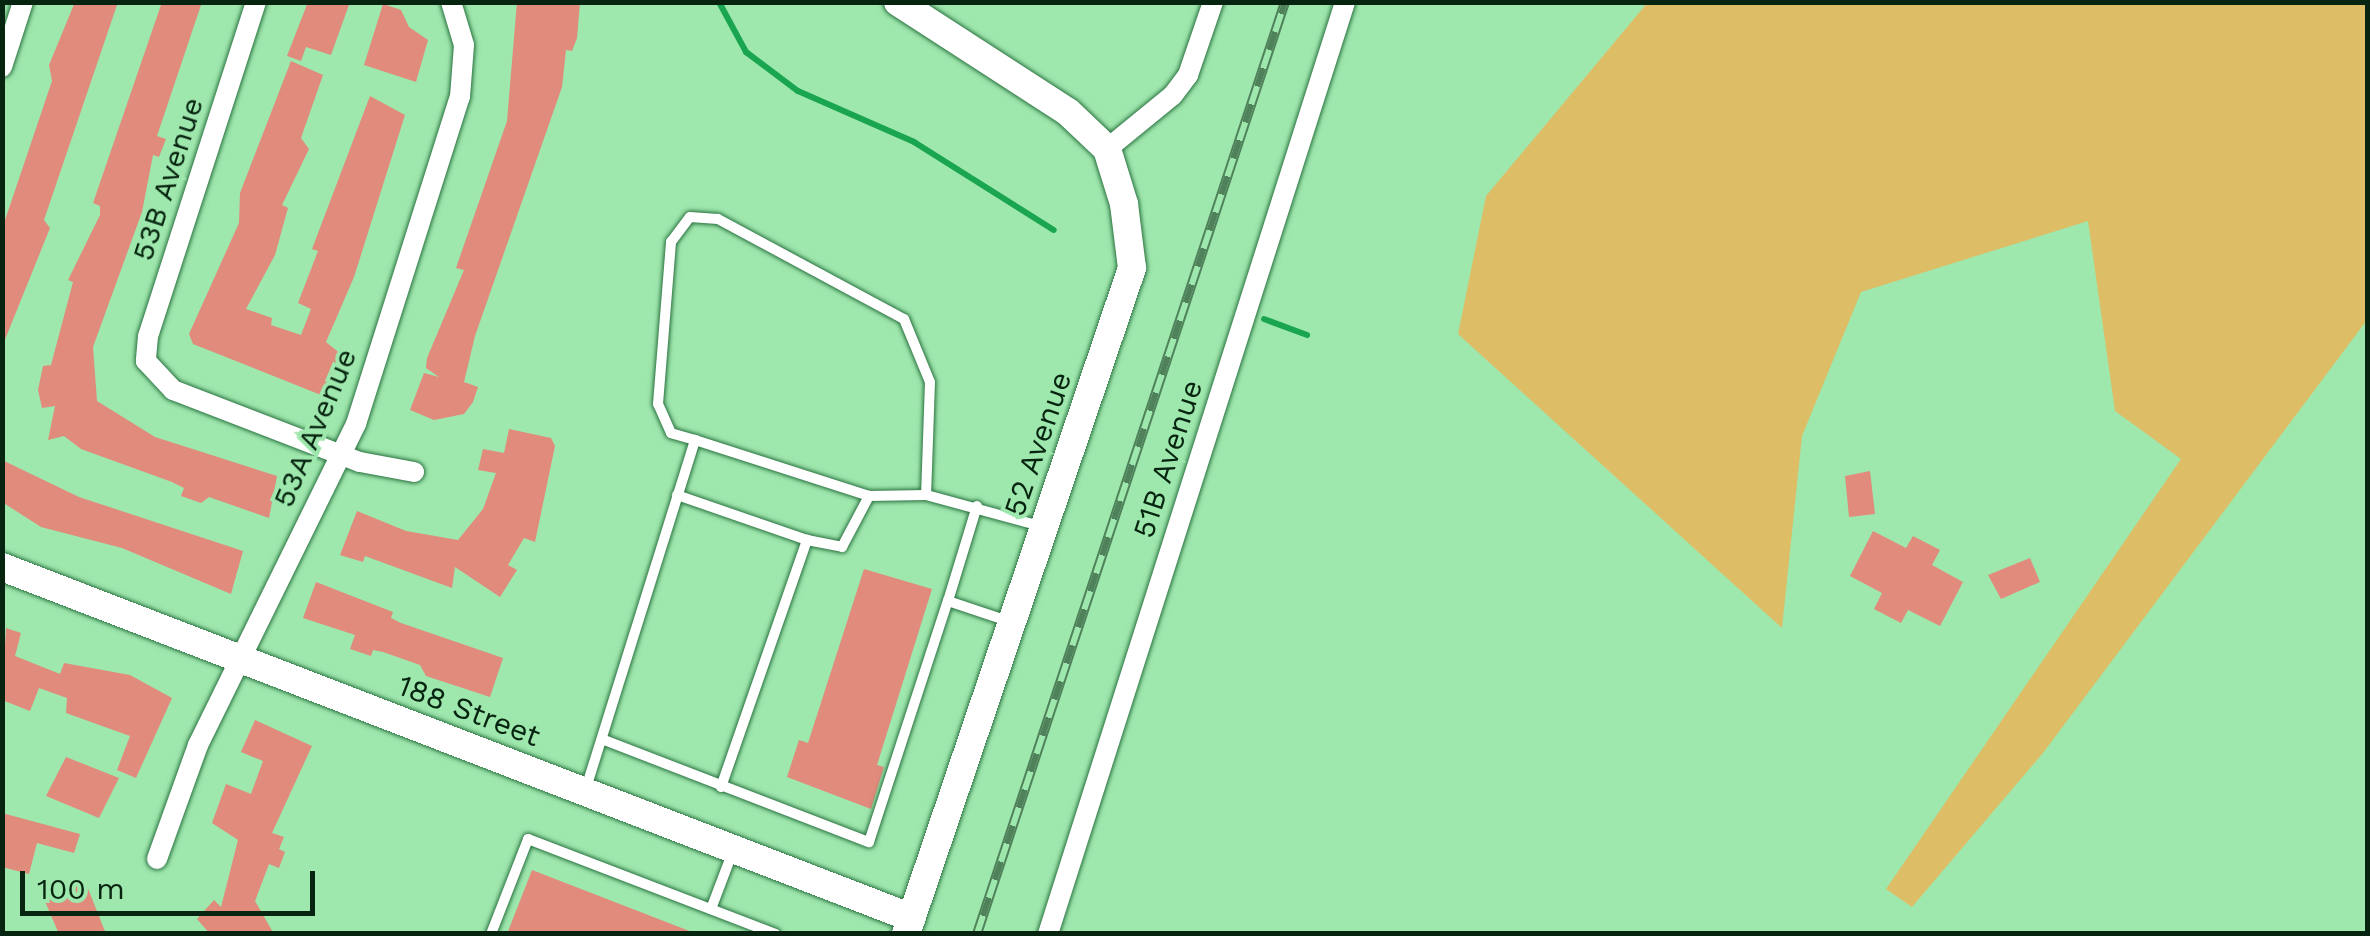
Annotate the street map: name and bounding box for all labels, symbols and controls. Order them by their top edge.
street label: 53B Avenue [124,92,212,266]
street label: 53A Avenue [265,342,365,514]
street label: 52 Avenue [996,367,1080,521]
street label: 51B Avenue [1125,375,1211,543]
street label: 188 Street [393,667,545,755]
scale bar [25,851,320,913]
text: 100 m [37,871,125,906]

